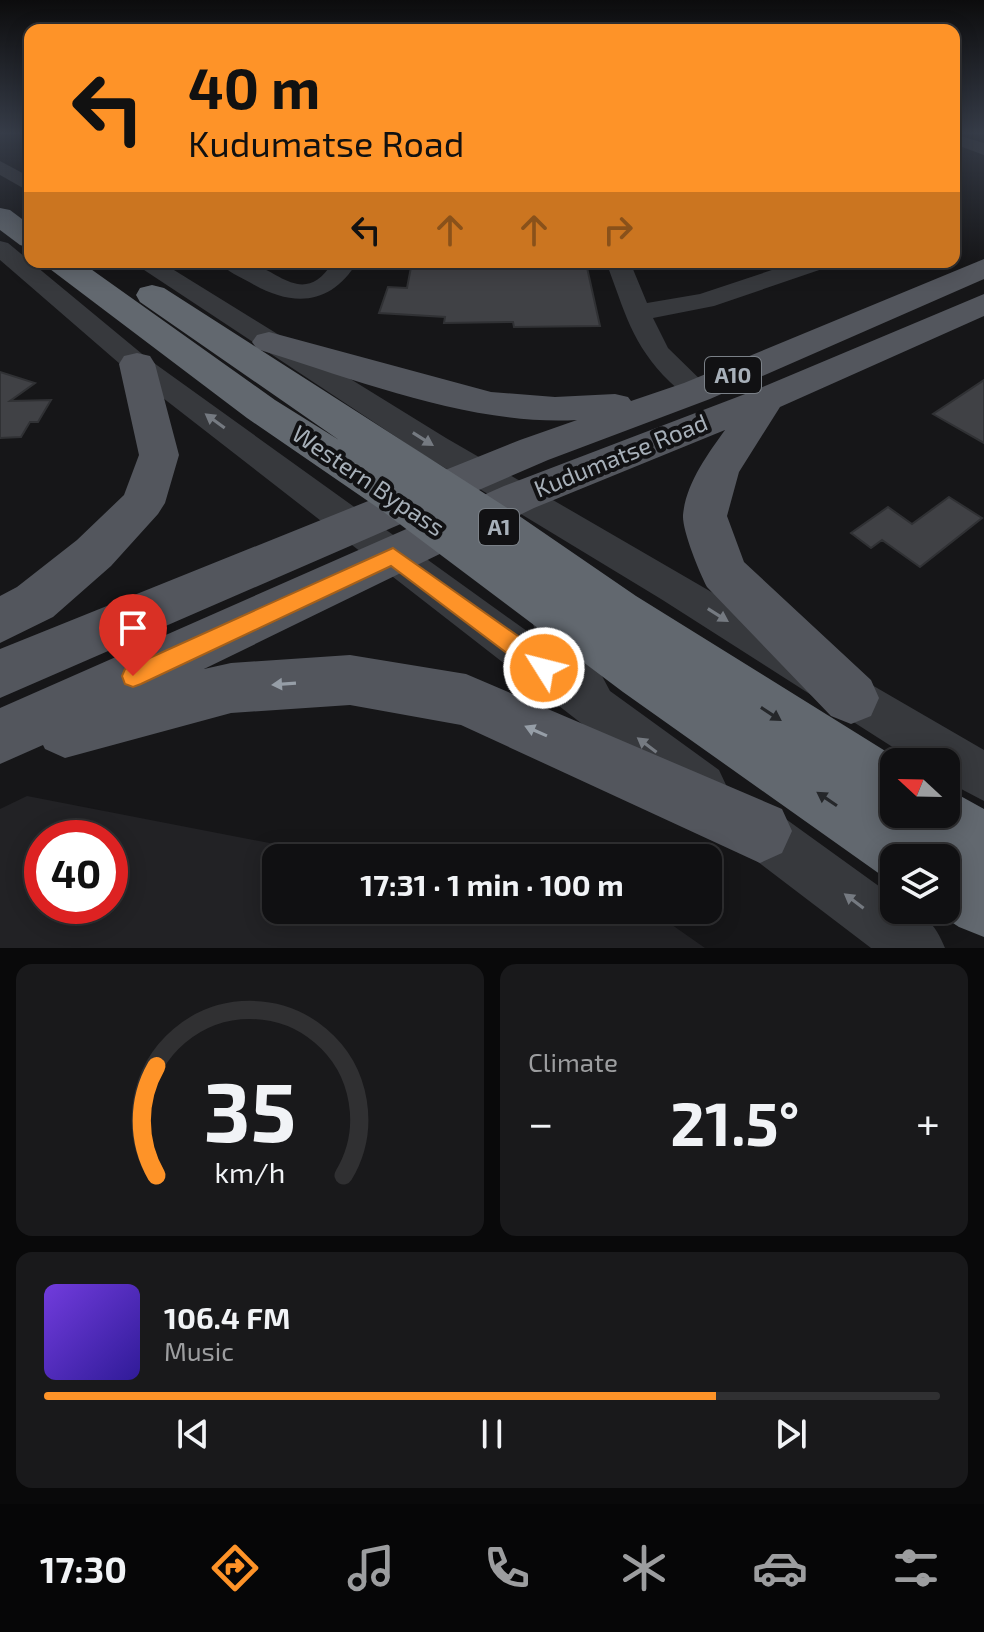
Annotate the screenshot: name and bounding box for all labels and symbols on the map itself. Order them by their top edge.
road number: A10 [705,357,761,393]
street label: Kudumatse Road [530,407,711,503]
one-way arrow [204,414,225,429]
street label: Western Bypass [287,418,450,541]
one-way arrow [412,431,434,445]
road number: A1 [479,509,519,545]
pin [99,594,167,676]
one-way arrow [707,607,729,621]
position arrow [502,626,586,710]
one-way arrow [271,678,296,691]
one-way arrow [760,706,781,721]
one-way arrow [524,724,547,738]
one-way arrow [637,737,657,753]
north arrow [880,748,960,828]
one-way arrow [816,792,837,807]
speed limit sign: 40 [24,820,128,924]
one-way arrow [844,894,865,910]

